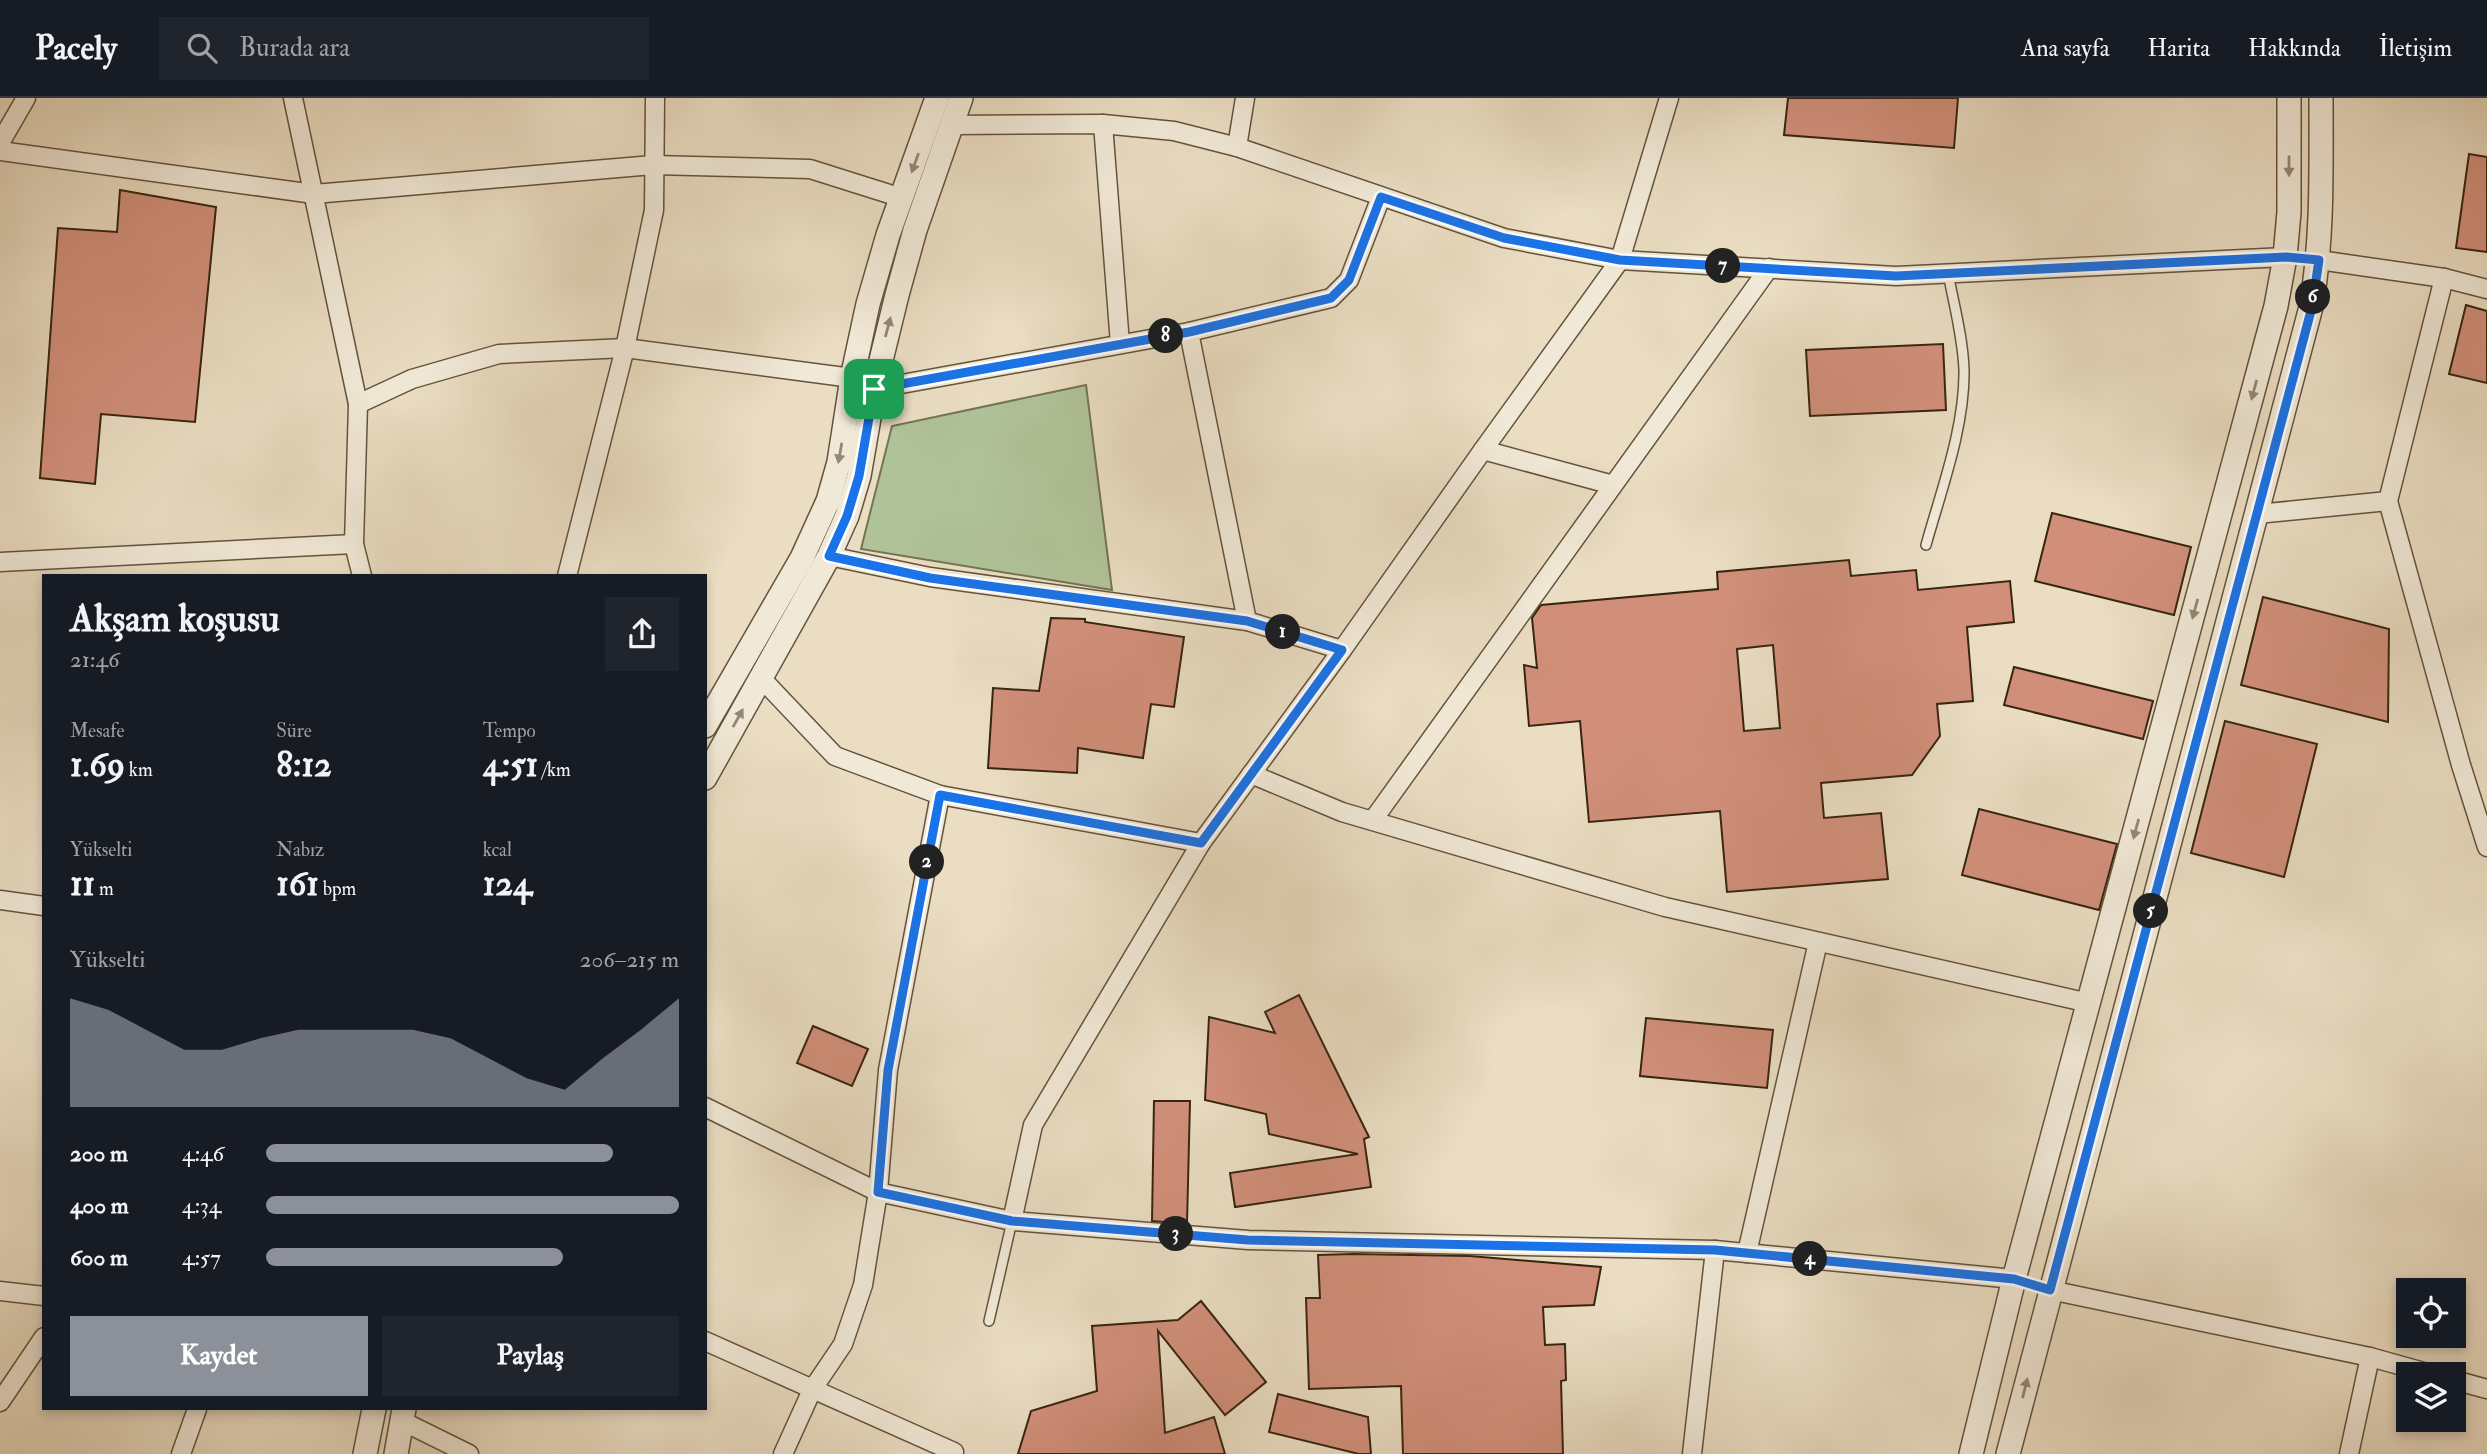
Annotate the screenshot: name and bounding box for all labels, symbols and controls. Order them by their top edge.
search box [159,17,649,80]
text: Pacely [35,28,117,69]
icon: search [183,29,221,67]
text: Burada ara [239,32,350,64]
text: Ana sayfa [2021,33,2110,64]
text: Harita [2148,33,2210,64]
text: Hakkında [2248,33,2341,64]
text: İletişim [2379,33,2452,64]
one-way arrow [909,152,920,173]
one-way arrow [2283,155,2295,177]
pin: 7 [1706,248,1740,284]
text: 7 [1718,253,1727,277]
pin: 6 [2296,280,2330,314]
text: 6 [2308,284,2317,308]
one-way arrow [883,316,894,338]
pin: 8 [1148,318,1184,354]
text: 8 [1161,323,1170,347]
pin [844,359,904,419]
icon: arrive [855,370,893,408]
one-way arrow [2248,379,2259,401]
one-way arrow [834,442,845,464]
text: Akşam koşusu [70,595,280,643]
button: share [605,597,679,671]
one-way arrow [2189,599,2200,621]
pin: 1 [1266,614,1300,650]
text: 1 [1279,619,1286,643]
text: 21:46 [70,645,120,674]
one-way arrow [732,709,744,728]
text: Mesafe [70,719,124,743]
text: Süre [276,719,312,743]
text: Tempo [483,719,536,743]
text: 1.69 [70,743,125,787]
text: 8:12 [276,743,332,787]
text: 4:51 [483,743,538,787]
text: km [125,758,153,782]
text: /km [538,758,571,782]
one-way arrow [2130,819,2140,840]
text: Yükselti [70,838,132,862]
text: Nabız [276,838,324,862]
text: kcal [483,838,512,862]
pin: 2 [909,844,944,880]
text: 2 [922,849,931,873]
text: 11 [70,862,95,906]
text: 161 [276,862,319,906]
text: 124 [483,862,532,906]
text: m [95,877,114,901]
text: bpm [319,877,356,901]
pin: 5 [2134,894,2168,928]
text: 5 [2146,898,2155,922]
text: Yükselti [70,945,145,974]
text: 206–215 m [580,945,679,974]
text: 200 m [70,1139,128,1168]
text: 4:46 [182,1139,224,1168]
text: 400 m [70,1191,129,1220]
text: 4:34 [182,1191,221,1220]
pin: 3 [1158,1216,1194,1252]
text: 3 [1172,1221,1179,1245]
pin: 4 [1792,1242,1828,1276]
text: 600 m [70,1243,128,1272]
text: 4:57 [182,1243,221,1272]
text: 4 [1804,1246,1815,1270]
map controls [2396,1278,2466,1432]
button: locate [2396,1278,2466,1348]
button: Kaydet [70,1316,368,1396]
button: Paylaş [382,1316,679,1396]
button: layers [2396,1362,2466,1432]
one-way arrow [2020,1377,2031,1399]

